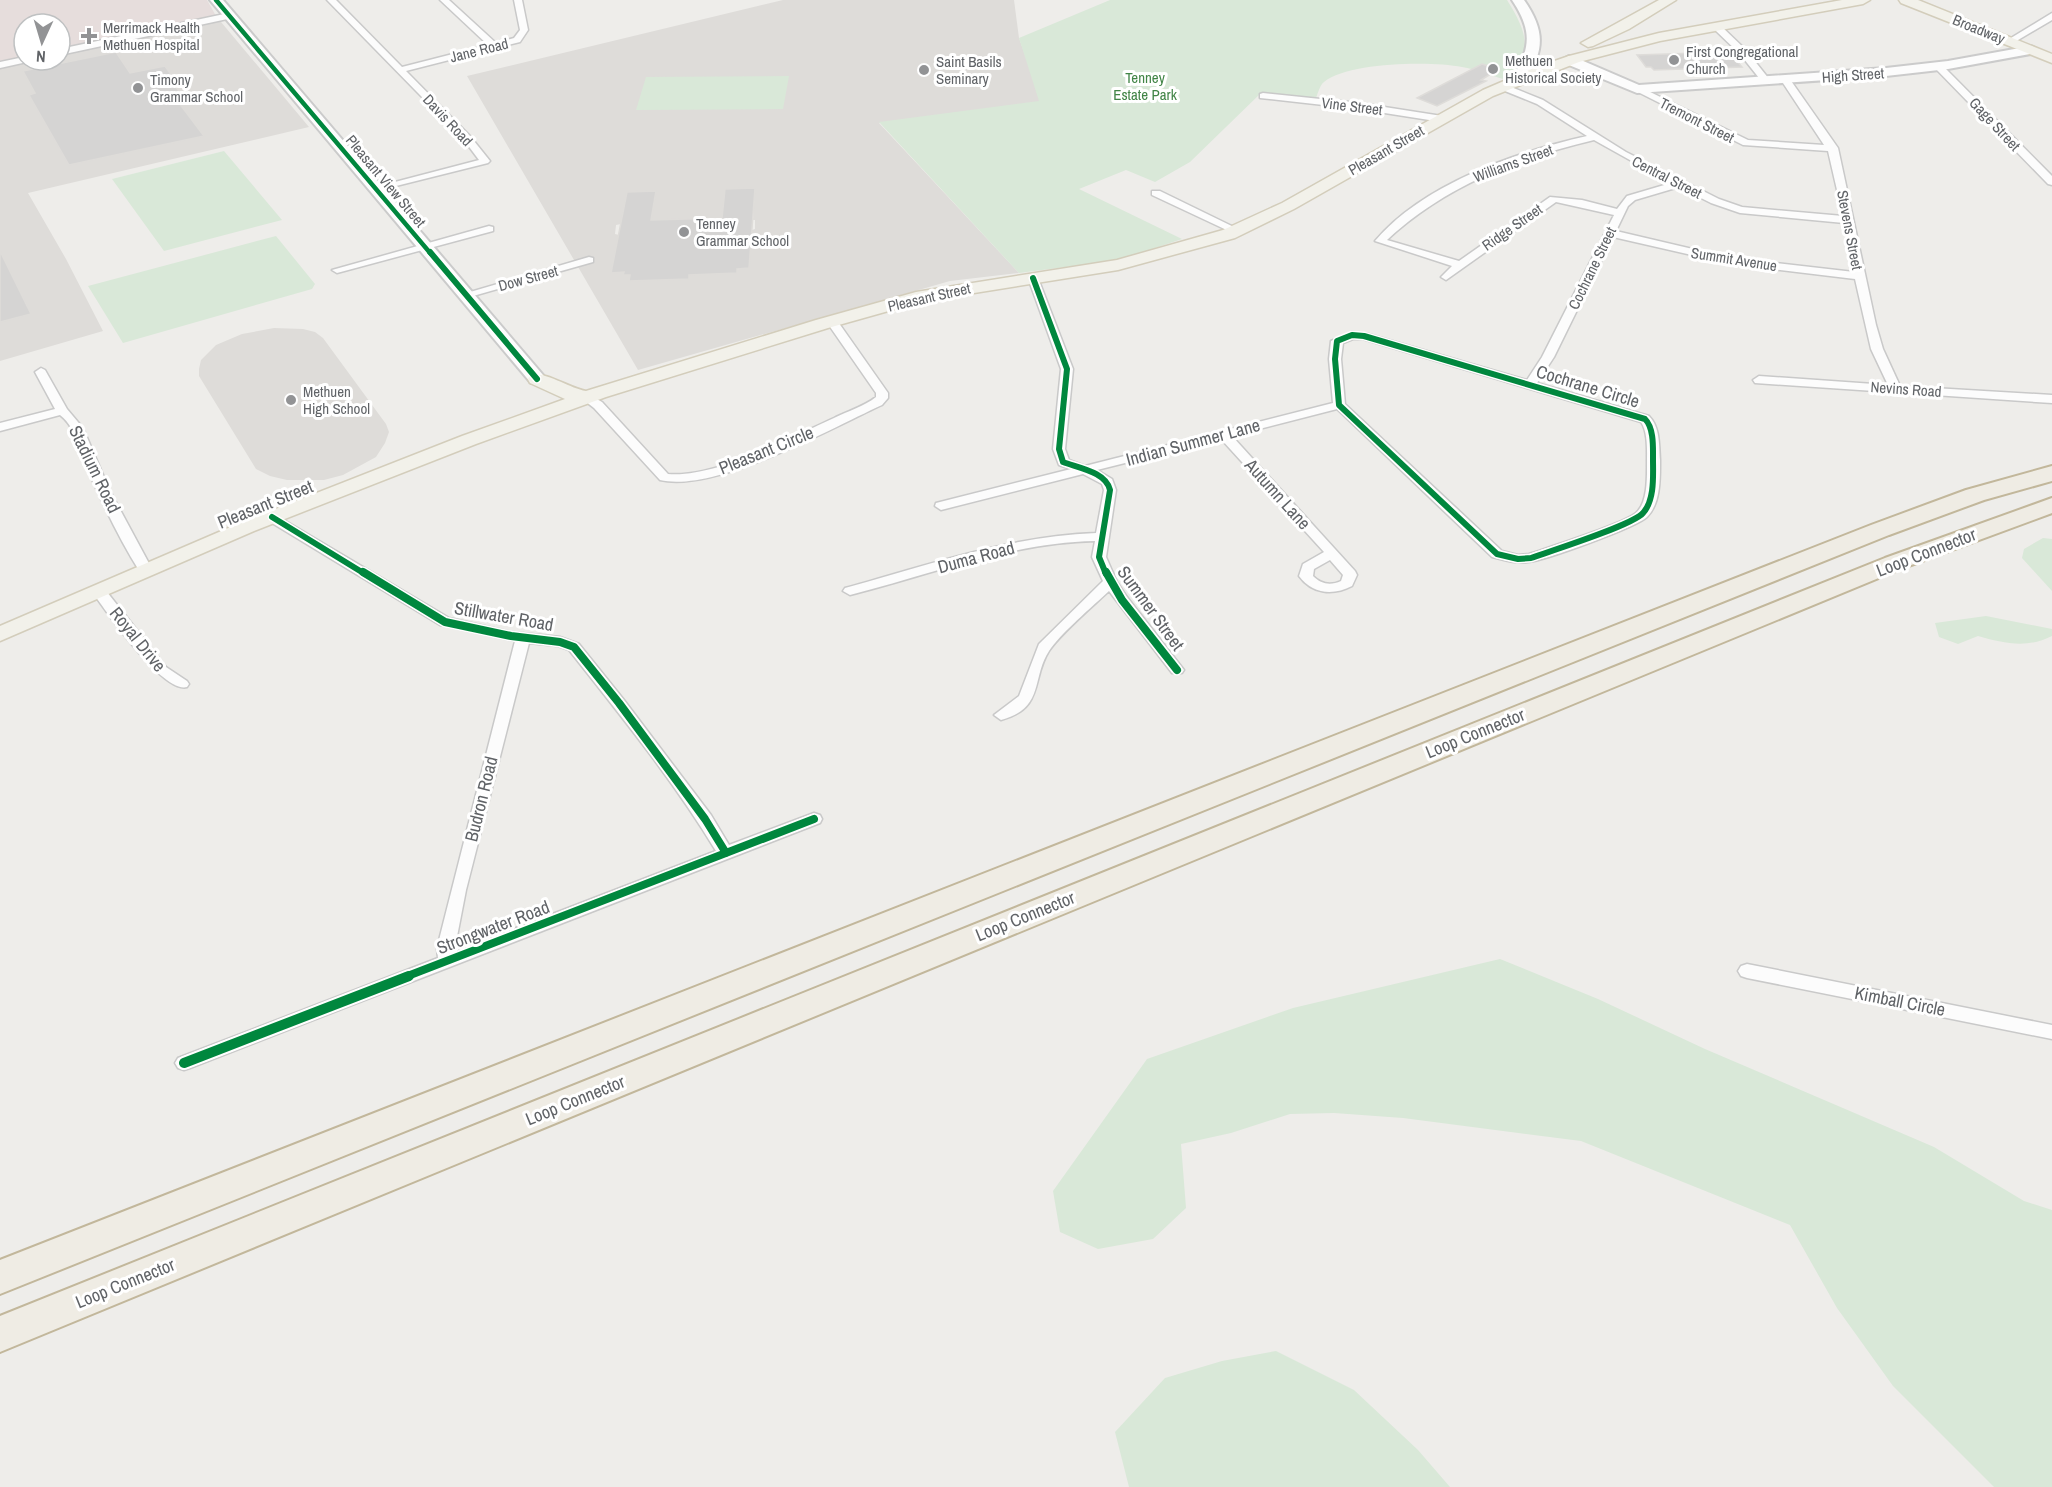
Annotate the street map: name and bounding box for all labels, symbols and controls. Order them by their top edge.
street label: Broadway [1950,9,2009,49]
north arrow [12,12,72,72]
place label: Merrimack Health Methuen Hospital [103,17,200,55]
marker: Merrimack Health Methuen Hospital [80,27,98,45]
street label: Jane Road [448,33,510,67]
place label: First Congregational Church [1686,41,1798,79]
text: N [35,46,46,68]
place label: Methuen Historical Society [1505,50,1602,88]
place label: Saint Basils Seminary [936,51,1002,89]
marker: First Congregational Church [1667,53,1681,67]
marker: Methuen Historical Society [1486,62,1500,76]
street label: High Street [1821,62,1885,88]
marker: Saint Basils Seminary [917,63,931,77]
park label: Tenney Estate Park [1113,67,1178,105]
place label: Timony Grammar School [150,69,243,107]
marker: Timony Grammar School [131,81,145,95]
street label: Davis Road [418,89,478,151]
street label: Vine Street [1320,92,1384,120]
street label: Tremont Street [1656,92,1739,148]
street label: Gage Street [1965,93,2026,156]
street label: Pleasant Street [1344,120,1428,180]
street label: Pleasant View Street [341,130,431,232]
street label: Williams Street [1470,139,1556,187]
street label: Central Street [1628,150,1706,204]
street label: Stevens Street [1832,188,1868,272]
street label: Ridge Street [1478,198,1547,255]
place label: Tenney Grammar School [696,213,789,251]
street label: Cochrane Street [1563,223,1621,313]
marker: Tenney Grammar School [677,225,691,239]
street label: Summit Avenue [1690,242,1779,276]
street label: Dow Street [496,260,561,296]
street label: Pleasant Street [886,277,973,317]
street label: Cochrane Circle [1533,358,1643,414]
street label: Nevins Road [1870,376,1942,402]
place label: Methuen High School [303,381,370,419]
marker: Methuen High School [284,393,298,407]
street label: Indian Summer Lane [1123,412,1263,472]
street label: Pleasant Circle [715,420,817,480]
street label: Stadium Road [63,421,127,517]
street label: Autumn Lane [1239,452,1317,535]
street label: Pleasant Street [214,474,316,534]
street label: Loop Connector [1872,521,1980,582]
street label: Duma Road [935,535,1017,579]
street label: Summer Street [1112,560,1190,656]
street label: Stillwater Road [453,595,555,637]
street label: Royal Drive [104,601,172,677]
street label: Loop Connector [1422,702,1528,764]
street label: Budron Road [458,754,504,844]
street label: Loop Connector [972,885,1078,947]
street label: Strongwater Road [433,894,553,960]
street label: Kimball Circle [1853,980,1947,1022]
street label: Loop Connector [522,1069,628,1131]
street label: Loop Connector [72,1252,178,1314]

